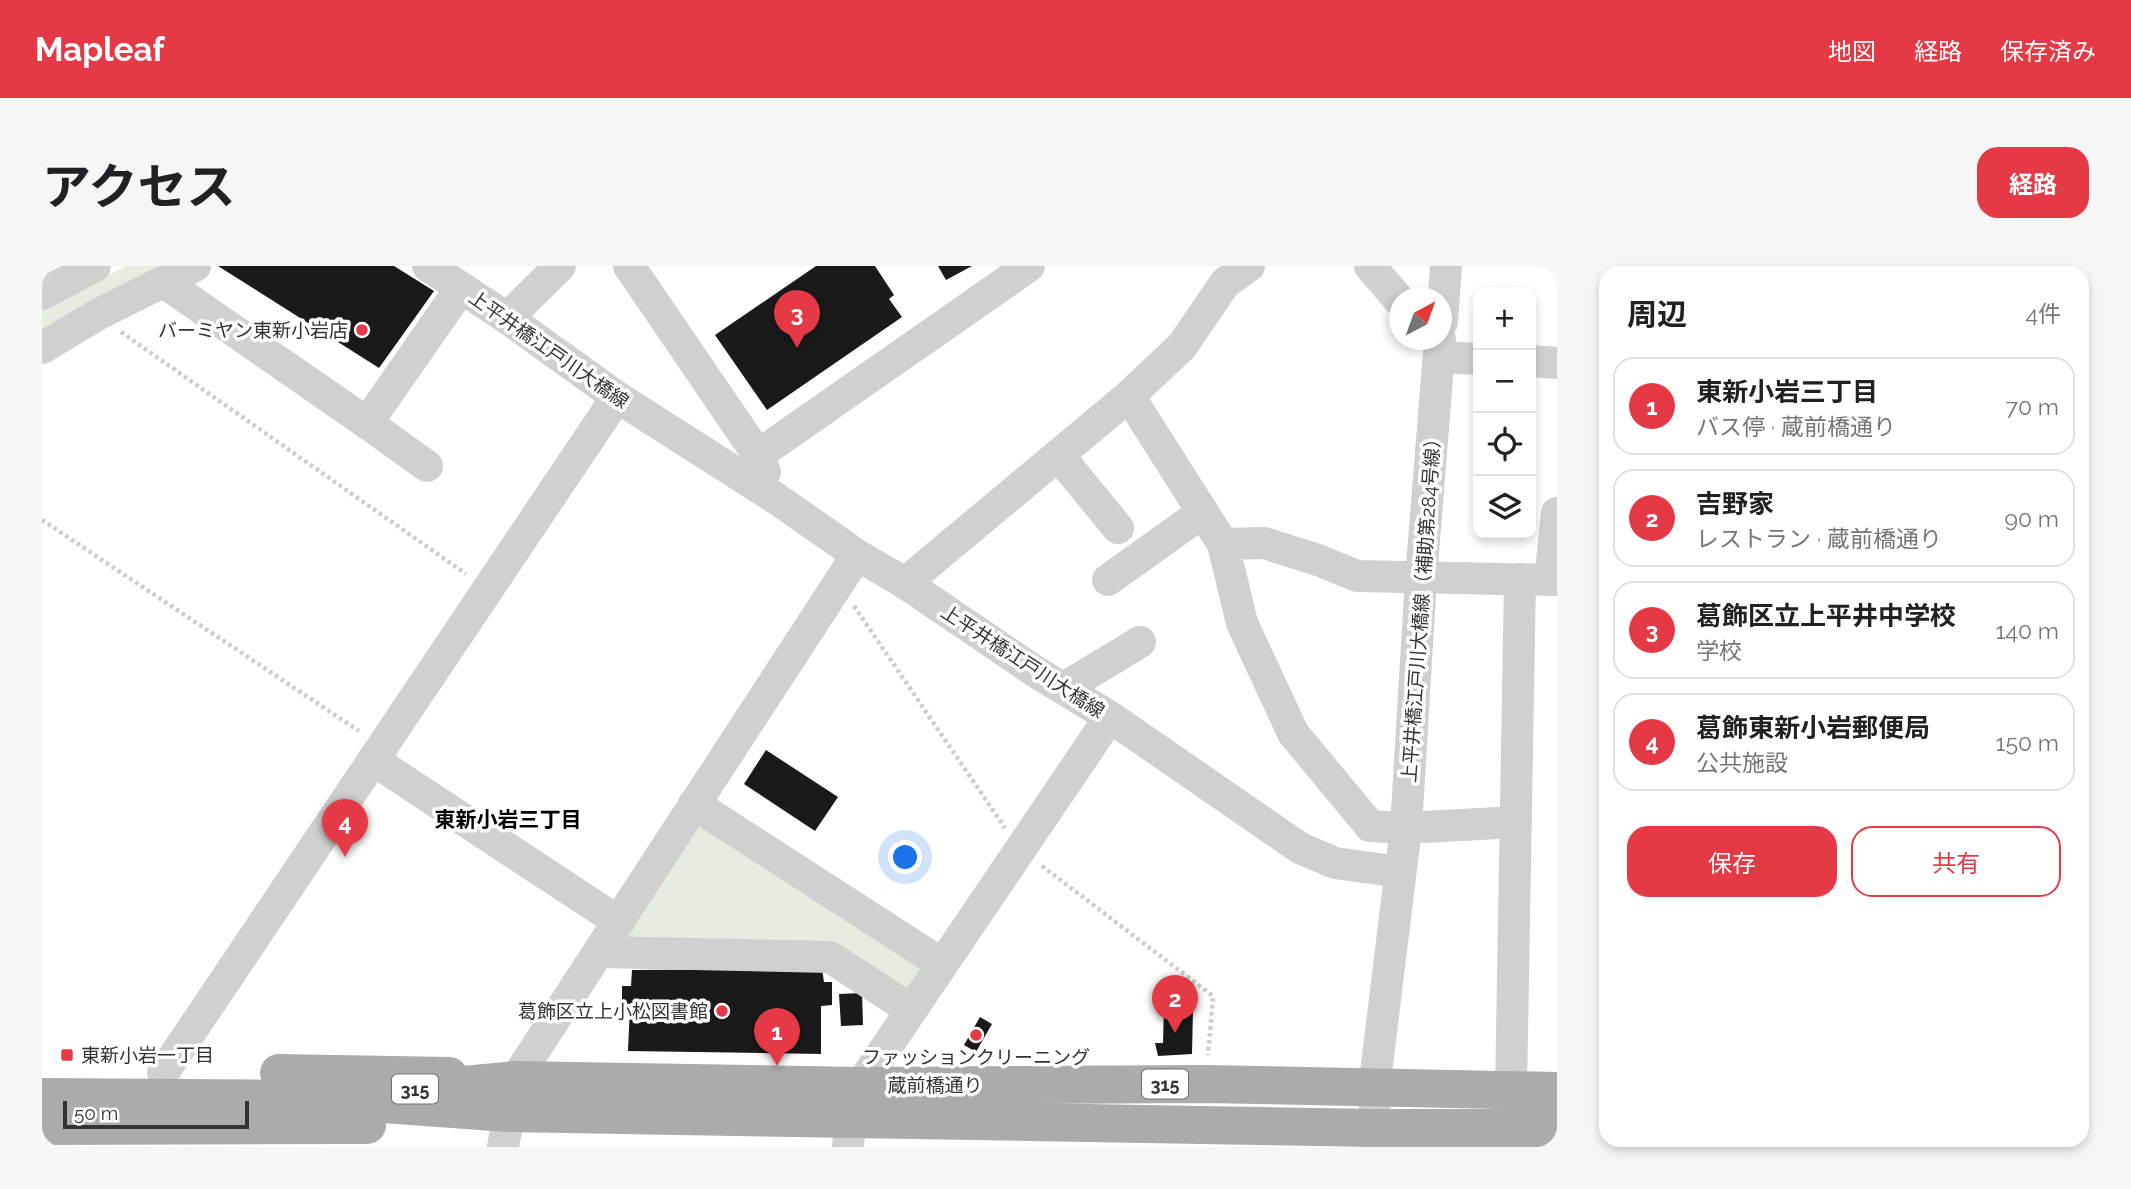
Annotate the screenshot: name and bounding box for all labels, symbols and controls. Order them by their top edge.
text: Mapleaf [35,30,165,69]
text: 地図 [1828,37,1876,66]
text: 経路 [1914,37,1962,66]
text: 保存済み [2000,37,2096,66]
button: 経路 [1977,147,2089,218]
text: アクセス [42,158,236,215]
street label: 上平井橋江戸川大橋線 [465,285,633,413]
north arrow [1389,287,1452,350]
map controls [1473,287,1536,539]
button: + [1473,287,1536,350]
pin: 3 [774,290,820,348]
text: 周辺 [1627,297,1687,332]
text: 4件 [2025,300,2061,327]
place label: バーミヤン東新小岩店 [158,319,348,341]
marker: バーミヤン東新小岩店 [354,322,370,338]
button: − [1473,350,1536,413]
text: 東新小岩三丁目 [1696,377,1878,407]
text: 1 [1646,393,1658,420]
text: 70 m [2006,393,2059,420]
button: locate [1473,413,1536,476]
text: バス停 · 蔵前橋通り [1696,413,1896,440]
street label: 上平井橋江戸川大橋線（補助第284号線） [1398,428,1444,784]
button: layers [1473,476,1536,539]
text: 吉野家 [1696,489,1774,519]
text: 2 [1646,505,1658,532]
text: 90 m [2004,505,2059,532]
text: レストラン · 蔵前橋通り [1696,525,1942,552]
street label: 上平井橋江戸川大橋線 [937,600,1109,722]
text: 葛飾区立上平井中学校 [1696,601,1956,631]
text: 3 [1646,617,1658,644]
text: 140 m [1996,617,2059,644]
text: 学校 [1696,637,1742,664]
text: 葛飾東新小岩郵便局 [1696,713,1930,743]
text: 4 [1645,729,1659,756]
text: 150 m [1996,729,2059,756]
text: 公共施設 [1696,749,1788,776]
pin: 4 [322,799,368,857]
district label: 東新小岩三丁目 [435,807,582,832]
button: 保存 [1627,826,1837,897]
button: 共有 [1851,826,2061,897]
your location [888,840,922,874]
pin: 2 [1152,975,1198,1033]
place label: 葛飾区立上小松図書館 [518,1000,708,1022]
marker: 葛飾区立上小松図書館 [714,1003,730,1019]
pin: 1 [754,1008,800,1066]
marker: ファッションクリーニング [968,1027,984,1043]
place label: 東新小岩一丁目 [81,1044,214,1066]
place label: ファッションクリーニング [862,1046,1090,1068]
marker: 東新小岩一丁目 [59,1047,75,1063]
road number: 315 [1142,1070,1188,1098]
road number: 315 [392,1074,438,1104]
street label: 蔵前橋通り [887,1074,983,1096]
scale bar [63,1098,248,1130]
text: 50 m [74,1102,118,1124]

